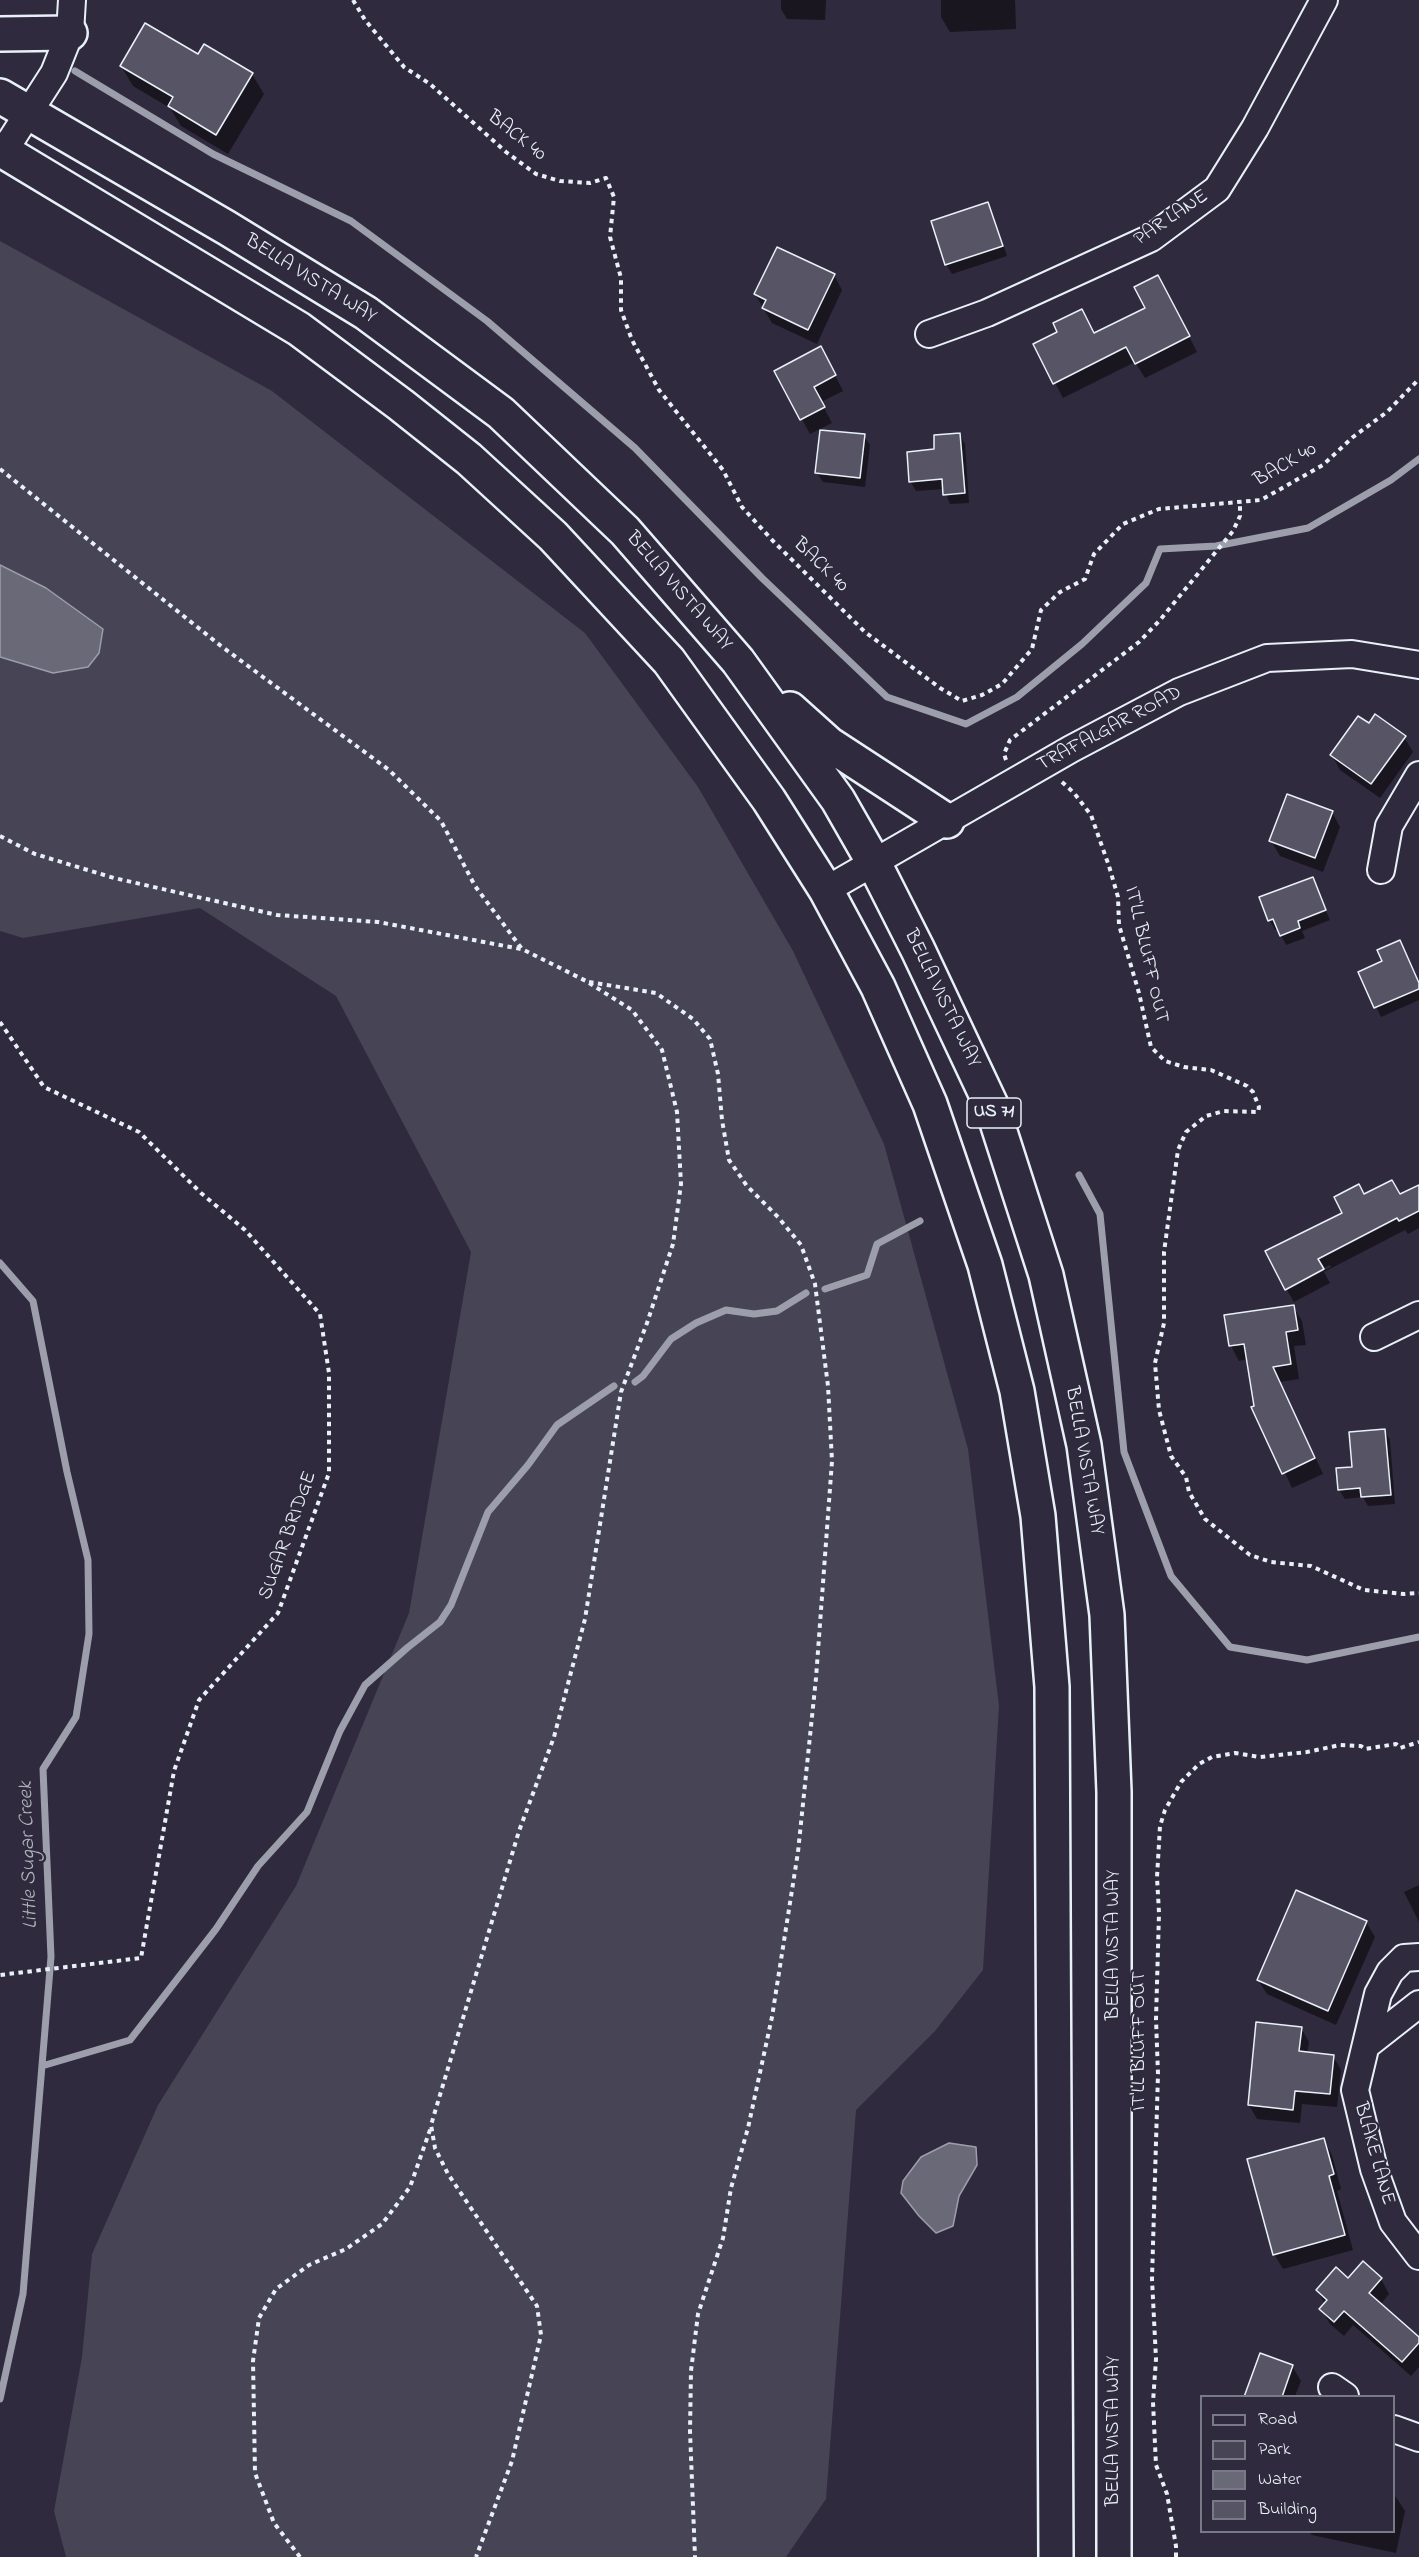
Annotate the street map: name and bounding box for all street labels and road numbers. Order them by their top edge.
street label: BACK 40 [482,107,550,167]
street label: PAR LANE [1130,186,1214,252]
street label: BELLA VISTA WAY [240,230,380,330]
street label: BACK 40 [1250,439,1322,493]
street label: BELLA VISTA WAY [620,527,736,657]
street label: BACK 40 [787,534,853,598]
street label: TRAFALGAR ROAD [1034,682,1186,778]
street label: IT'LL BLUFF OUT [1118,884,1172,1026]
street label: BELLA VISTA WAY [897,926,985,1072]
road number: US 71 [967,1098,1021,1128]
street label: BELLA VISTA WAY [1058,1385,1108,1537]
street label: SUGAR BRIDGE [255,1468,323,1604]
street label: BELLA VISTA WAY [1103,1870,1127,2020]
street label: IT'LL BLUFF OUT [1129,1971,1153,2111]
street label: BLAKE LANE [1347,2100,1399,2208]
street label: BELLA VISTA WAY [1103,2356,1127,2506]

